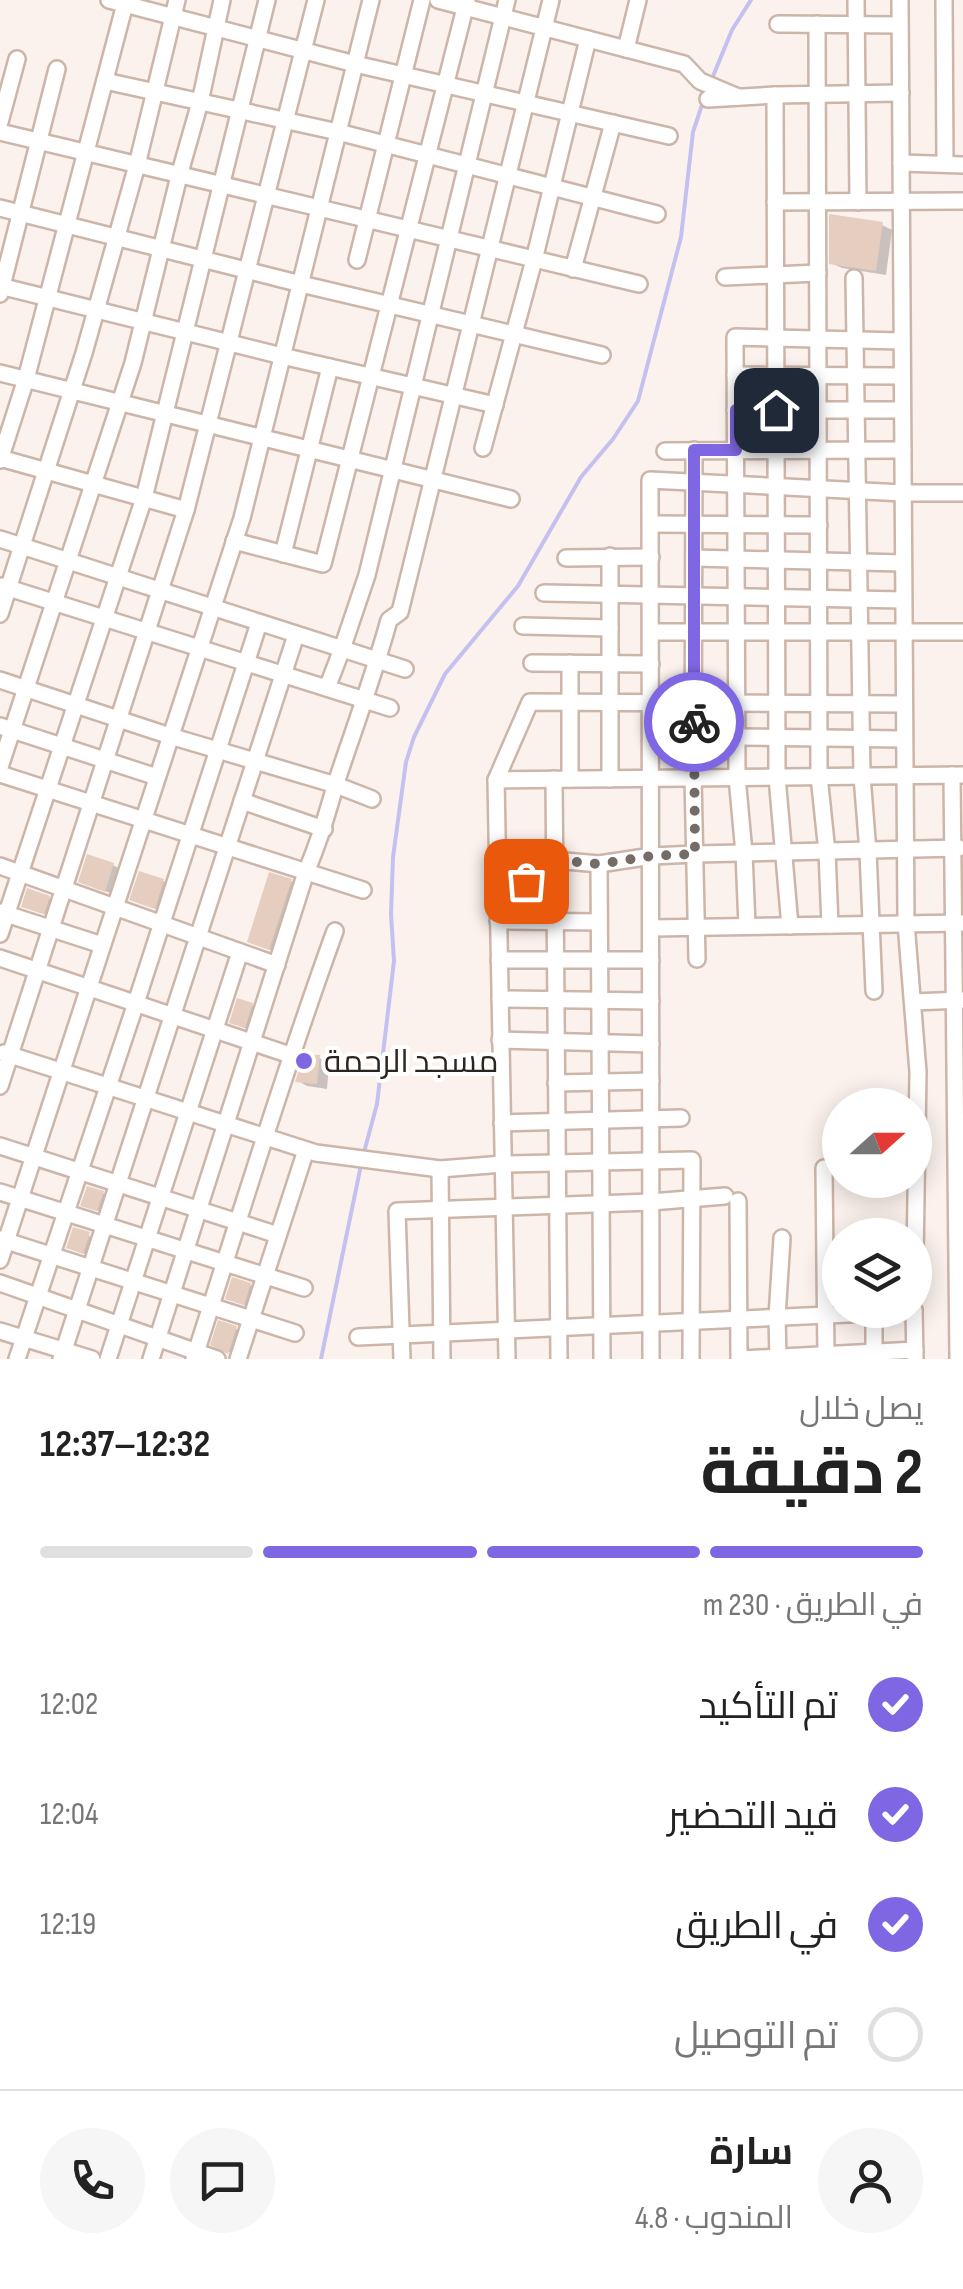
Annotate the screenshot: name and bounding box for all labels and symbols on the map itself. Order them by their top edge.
pin [734,368,819,453]
courier [644,672,744,772]
pin [484,839,569,924]
place label: مسجد الرحمة [324,1043,498,1082]
marker: مسجد الرحمة [293,1050,315,1072]
north arrow [822,1088,932,1198]

